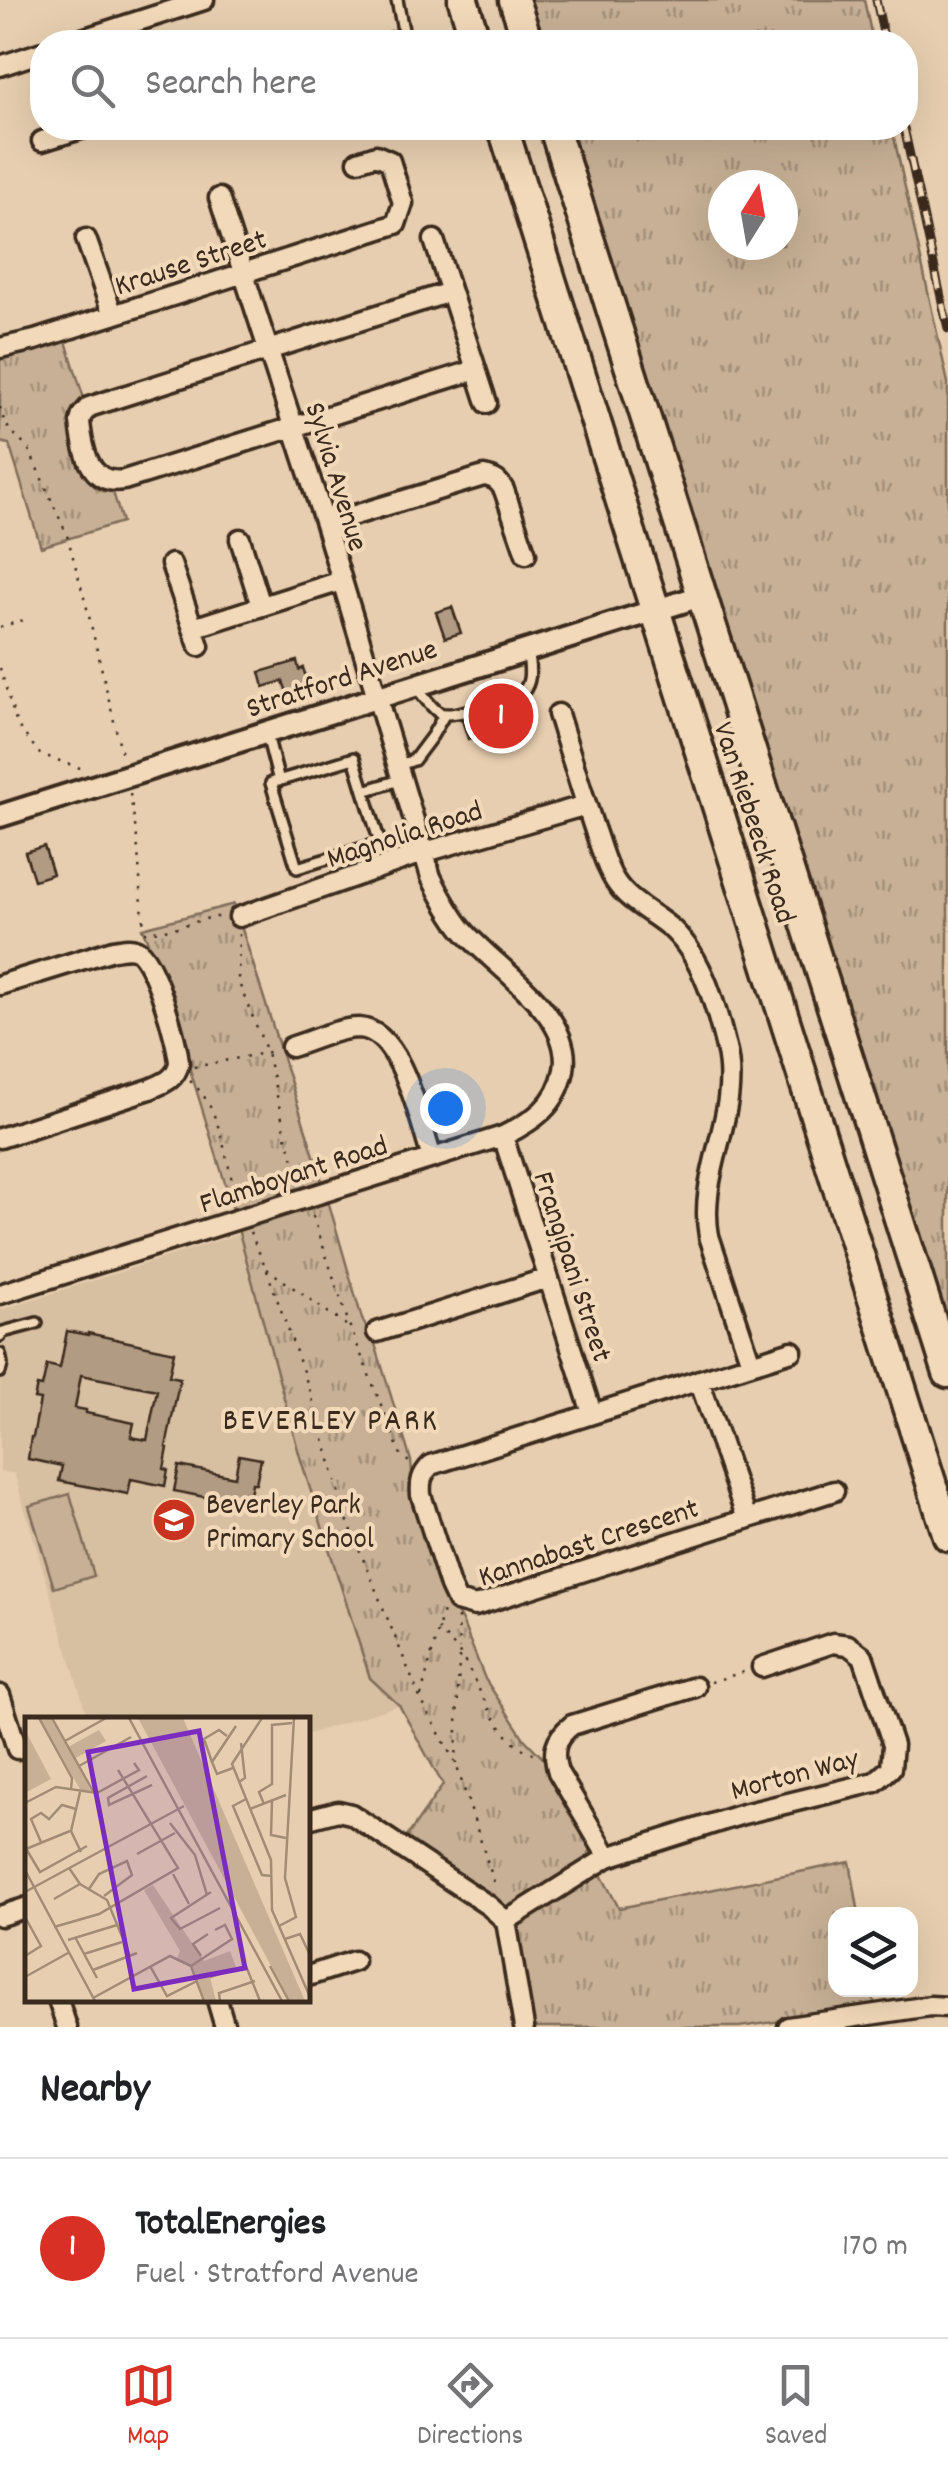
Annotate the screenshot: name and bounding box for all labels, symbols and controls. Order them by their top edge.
search box [30,30,918,140]
icon: search [65,58,120,113]
text: Search here [145,58,317,113]
north arrow [708,170,798,260]
street label: Krause Street [110,220,273,310]
street label: Sylvia Avenue [291,398,377,557]
street label: Stratford Avenue [241,630,443,732]
pin: 1 [468,678,534,754]
street label: Van Riebeeck Road [699,717,804,930]
street label: Magnolia Road [322,792,489,883]
your location [420,1083,471,1134]
street label: Flamboyant Road [195,1127,394,1228]
street label: Frangipani Street [519,1167,621,1368]
district label: BEVERLEY PARK [223,1400,439,1446]
place label: Beverley Park Primary School [206,1486,374,1563]
street label: Kannabast Crescent [474,1489,705,1601]
school or university icon: Beverley Park Primary School [151,1497,197,1543]
inset map [25,1717,310,2002]
street label: Morton Way [726,1739,865,1815]
map controls [828,1907,918,1997]
button: layers [828,1907,918,1997]
text: Nearby [40,2062,150,2122]
text: TotalEnergies [135,2198,327,2253]
text: 1 [69,2225,76,2271]
text: 170 m [842,2225,908,2271]
text: Fuel · Stratford Avenue [135,2253,419,2299]
tab: Map [121,2358,176,2458]
tab: Directions [417,2358,523,2458]
tab: Saved [765,2358,827,2458]

